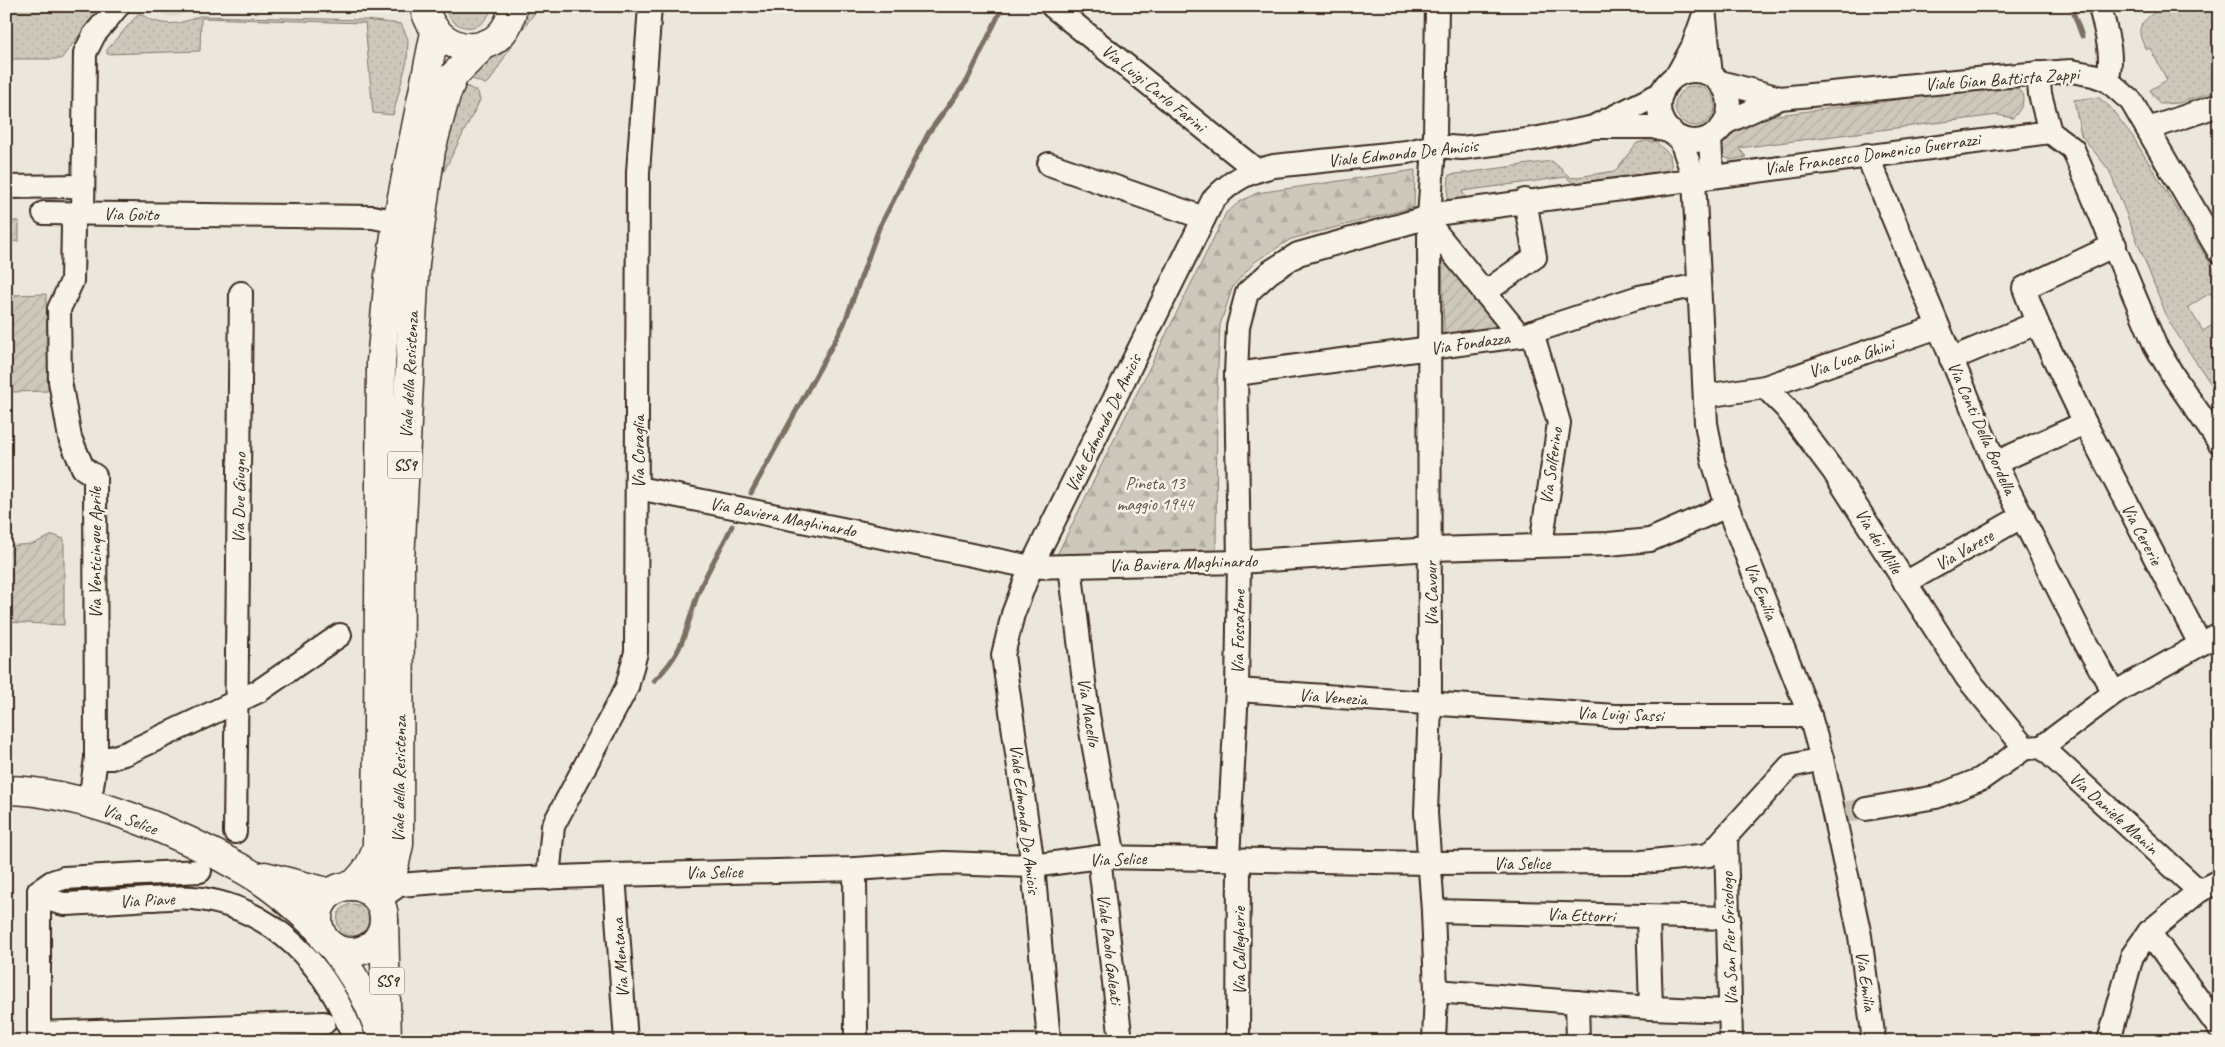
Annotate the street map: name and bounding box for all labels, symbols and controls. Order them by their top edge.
street label: Via Luigi Carlo Farini [1097,39,1213,138]
street label: Viale Gian Battista Zappi [1924,62,2082,95]
street label: Viale Francesco Domenico Guerrazzi [1763,128,1984,180]
street label: Viale Edmondo De Amicis [1327,134,1481,172]
street label: Via Goito [103,203,160,226]
street label: Viale della Resistenza [395,309,423,439]
street label: Via Fondazza [1429,326,1513,359]
street label: Via Luca Ghini [1805,332,1899,383]
street label: Viale Edmondo De Amicis [1060,349,1147,495]
street label: Via Conti Della Bordella [1943,358,2022,499]
street label: Via Coraglia [627,414,649,489]
street label: Via Solferino [1535,425,1568,506]
street label: Via Due Giugno [227,451,251,544]
road number: SS9 [388,452,422,478]
park label: Pineta 13 maggio 1944 [1116,472,1196,515]
street label: Via Venticinque Aprile [84,486,106,619]
street label: Via Baviera Maghinardo [708,492,859,542]
street label: Via Cererie [2117,500,2168,569]
street label: Via dei Mille [1850,504,1908,579]
street label: Via Varese [1931,524,1998,575]
street label: Via Baviera Maghinardo [1109,549,1259,577]
street label: Via Emilia [1739,559,1783,625]
street label: Via Cavour [1420,560,1442,627]
street label: Via Fossatone [1226,588,1250,674]
street label: Via Macello [1073,676,1106,749]
street label: Via Venezia [1298,684,1369,710]
street label: Via Luigi Sassi [1576,701,1666,727]
street label: Viale della Resistenza [387,714,411,843]
street label: Viale Edmondo De Amicis [1005,743,1045,897]
street label: Via Daniele Manin [2065,767,2164,859]
street label: Via Selice [99,799,162,840]
street label: Via Selice [1089,847,1148,871]
street label: Via Selice [1494,852,1552,874]
street label: Via Selice [685,860,744,883]
street label: Via San Pier Grisologo [1716,870,1742,1006]
street label: Via Piave [119,888,176,912]
street label: Viale Paolo Galeati [1092,893,1128,1008]
street label: Via Ettorri [1547,903,1618,927]
street label: Via Callegherie [1228,906,1250,995]
street label: Via Mentana [606,916,634,999]
street label: Via Emilia [1851,950,1881,1014]
road number: SS9 [370,968,404,994]

